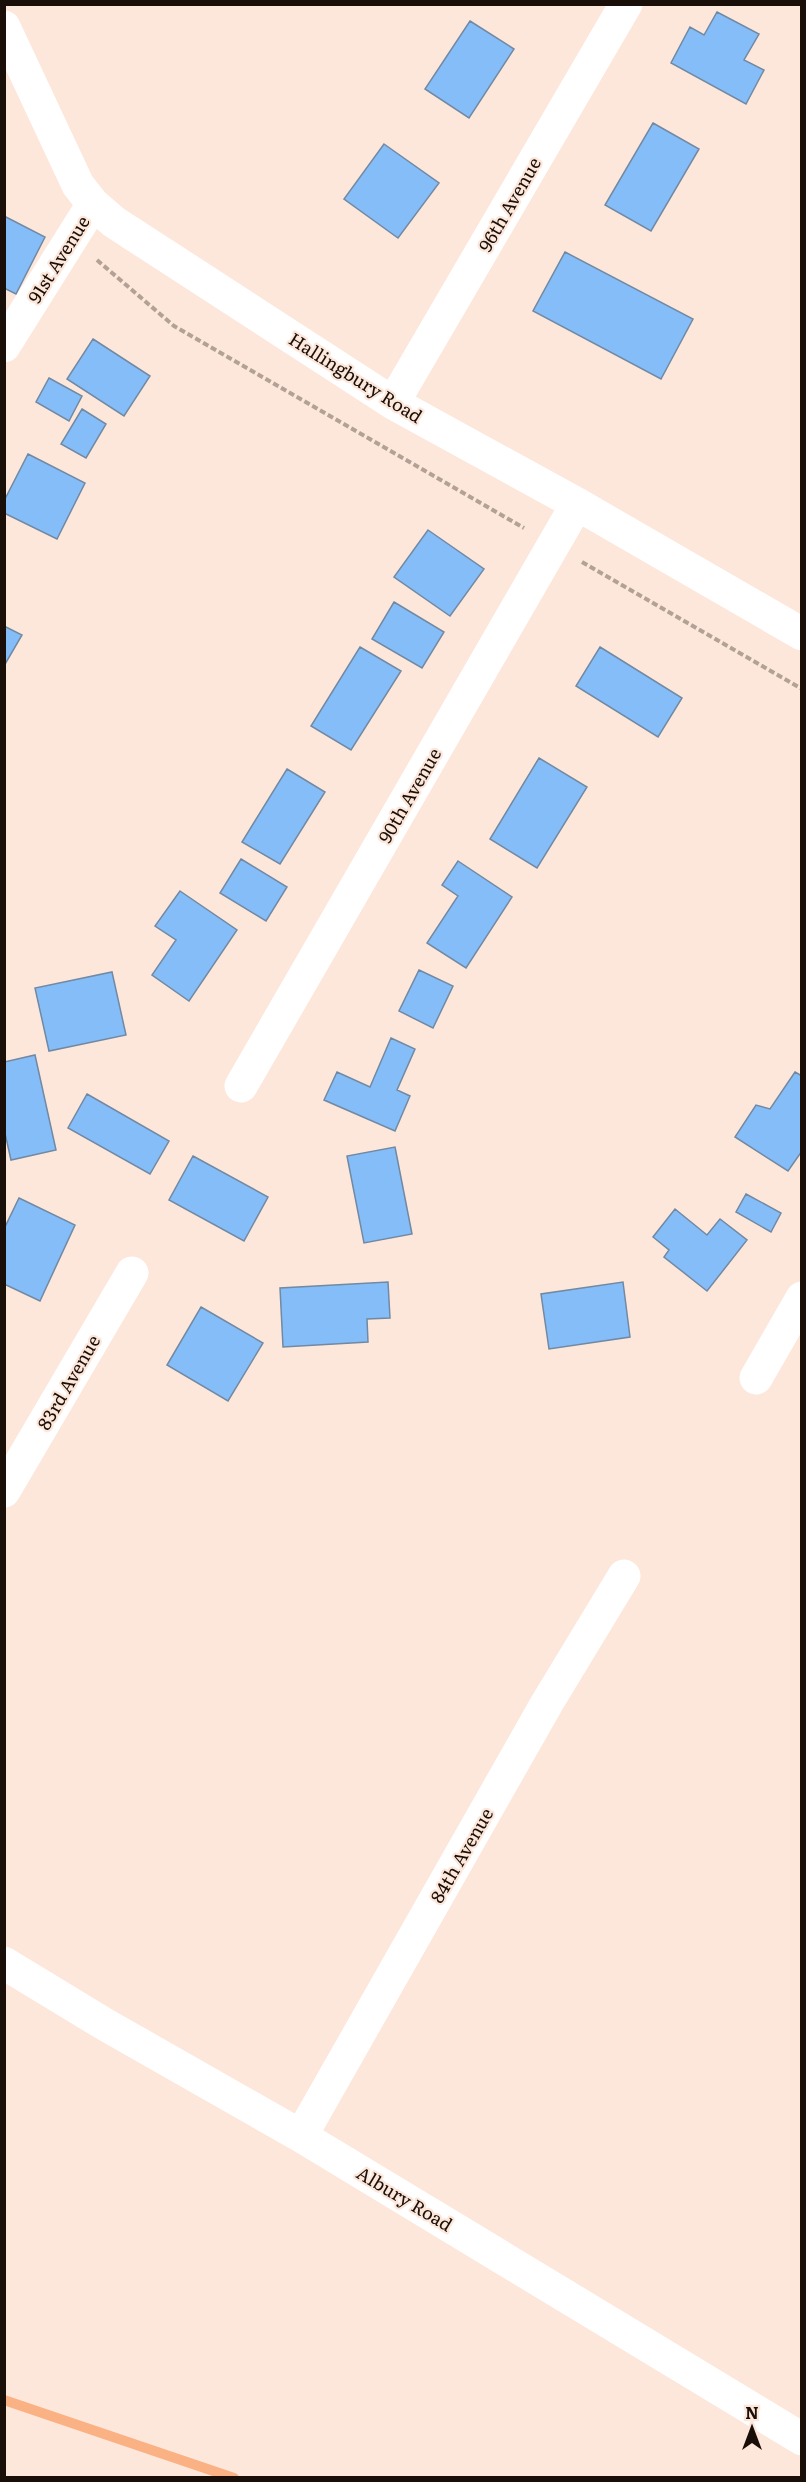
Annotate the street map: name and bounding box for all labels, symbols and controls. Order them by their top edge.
street label: 96th Avenue [471,152,547,256]
street label: 91st Avenue [20,210,96,308]
street label: Hallingbury Road [284,325,428,429]
street label: 90th Avenue [371,742,447,848]
street label: 83rd Avenue [30,1329,106,1435]
street label: 84th Avenue [423,1802,499,1908]
street label: Albury Road [352,2159,458,2237]
north arrow [722,2398,782,2458]
text: N [745,2400,759,2424]

